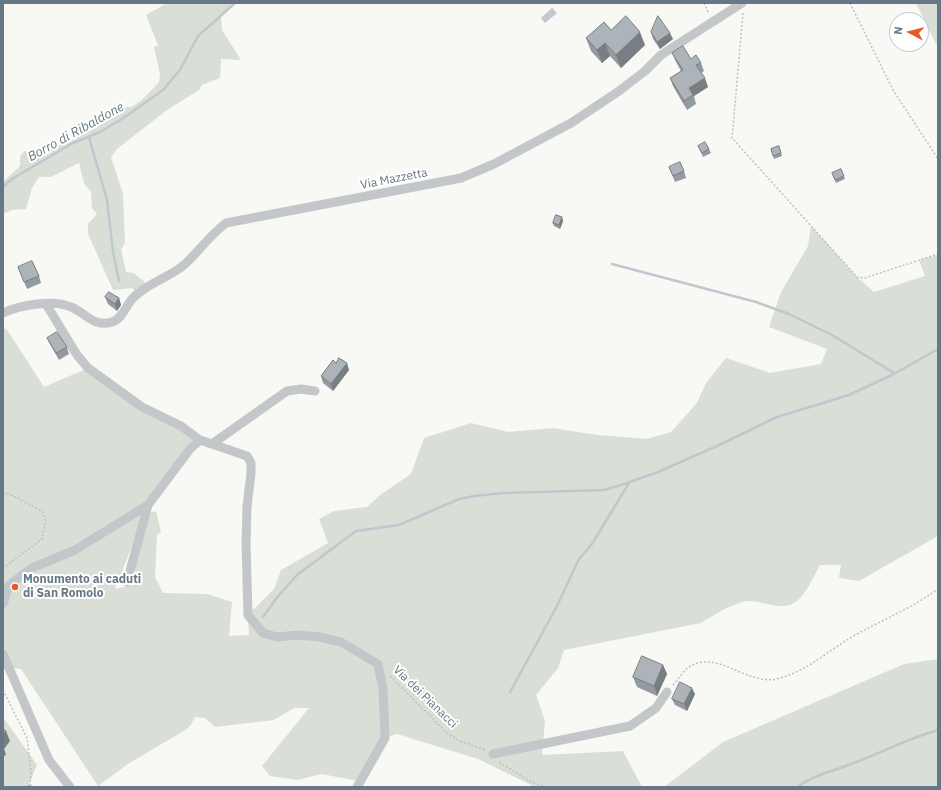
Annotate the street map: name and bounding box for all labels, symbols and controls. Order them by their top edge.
north arrow [889,12,929,52]
text: N [891,26,906,35]
water label: Borro di Ribaldone [25,99,127,165]
street label: Via Mazzetta [359,165,429,193]
place label: Monumento ai caduti di San Romolo [23,573,141,601]
marker: Monumento ai caduti di San Romolo [10,582,20,592]
street label: Via dei Pianacci [390,663,460,731]

